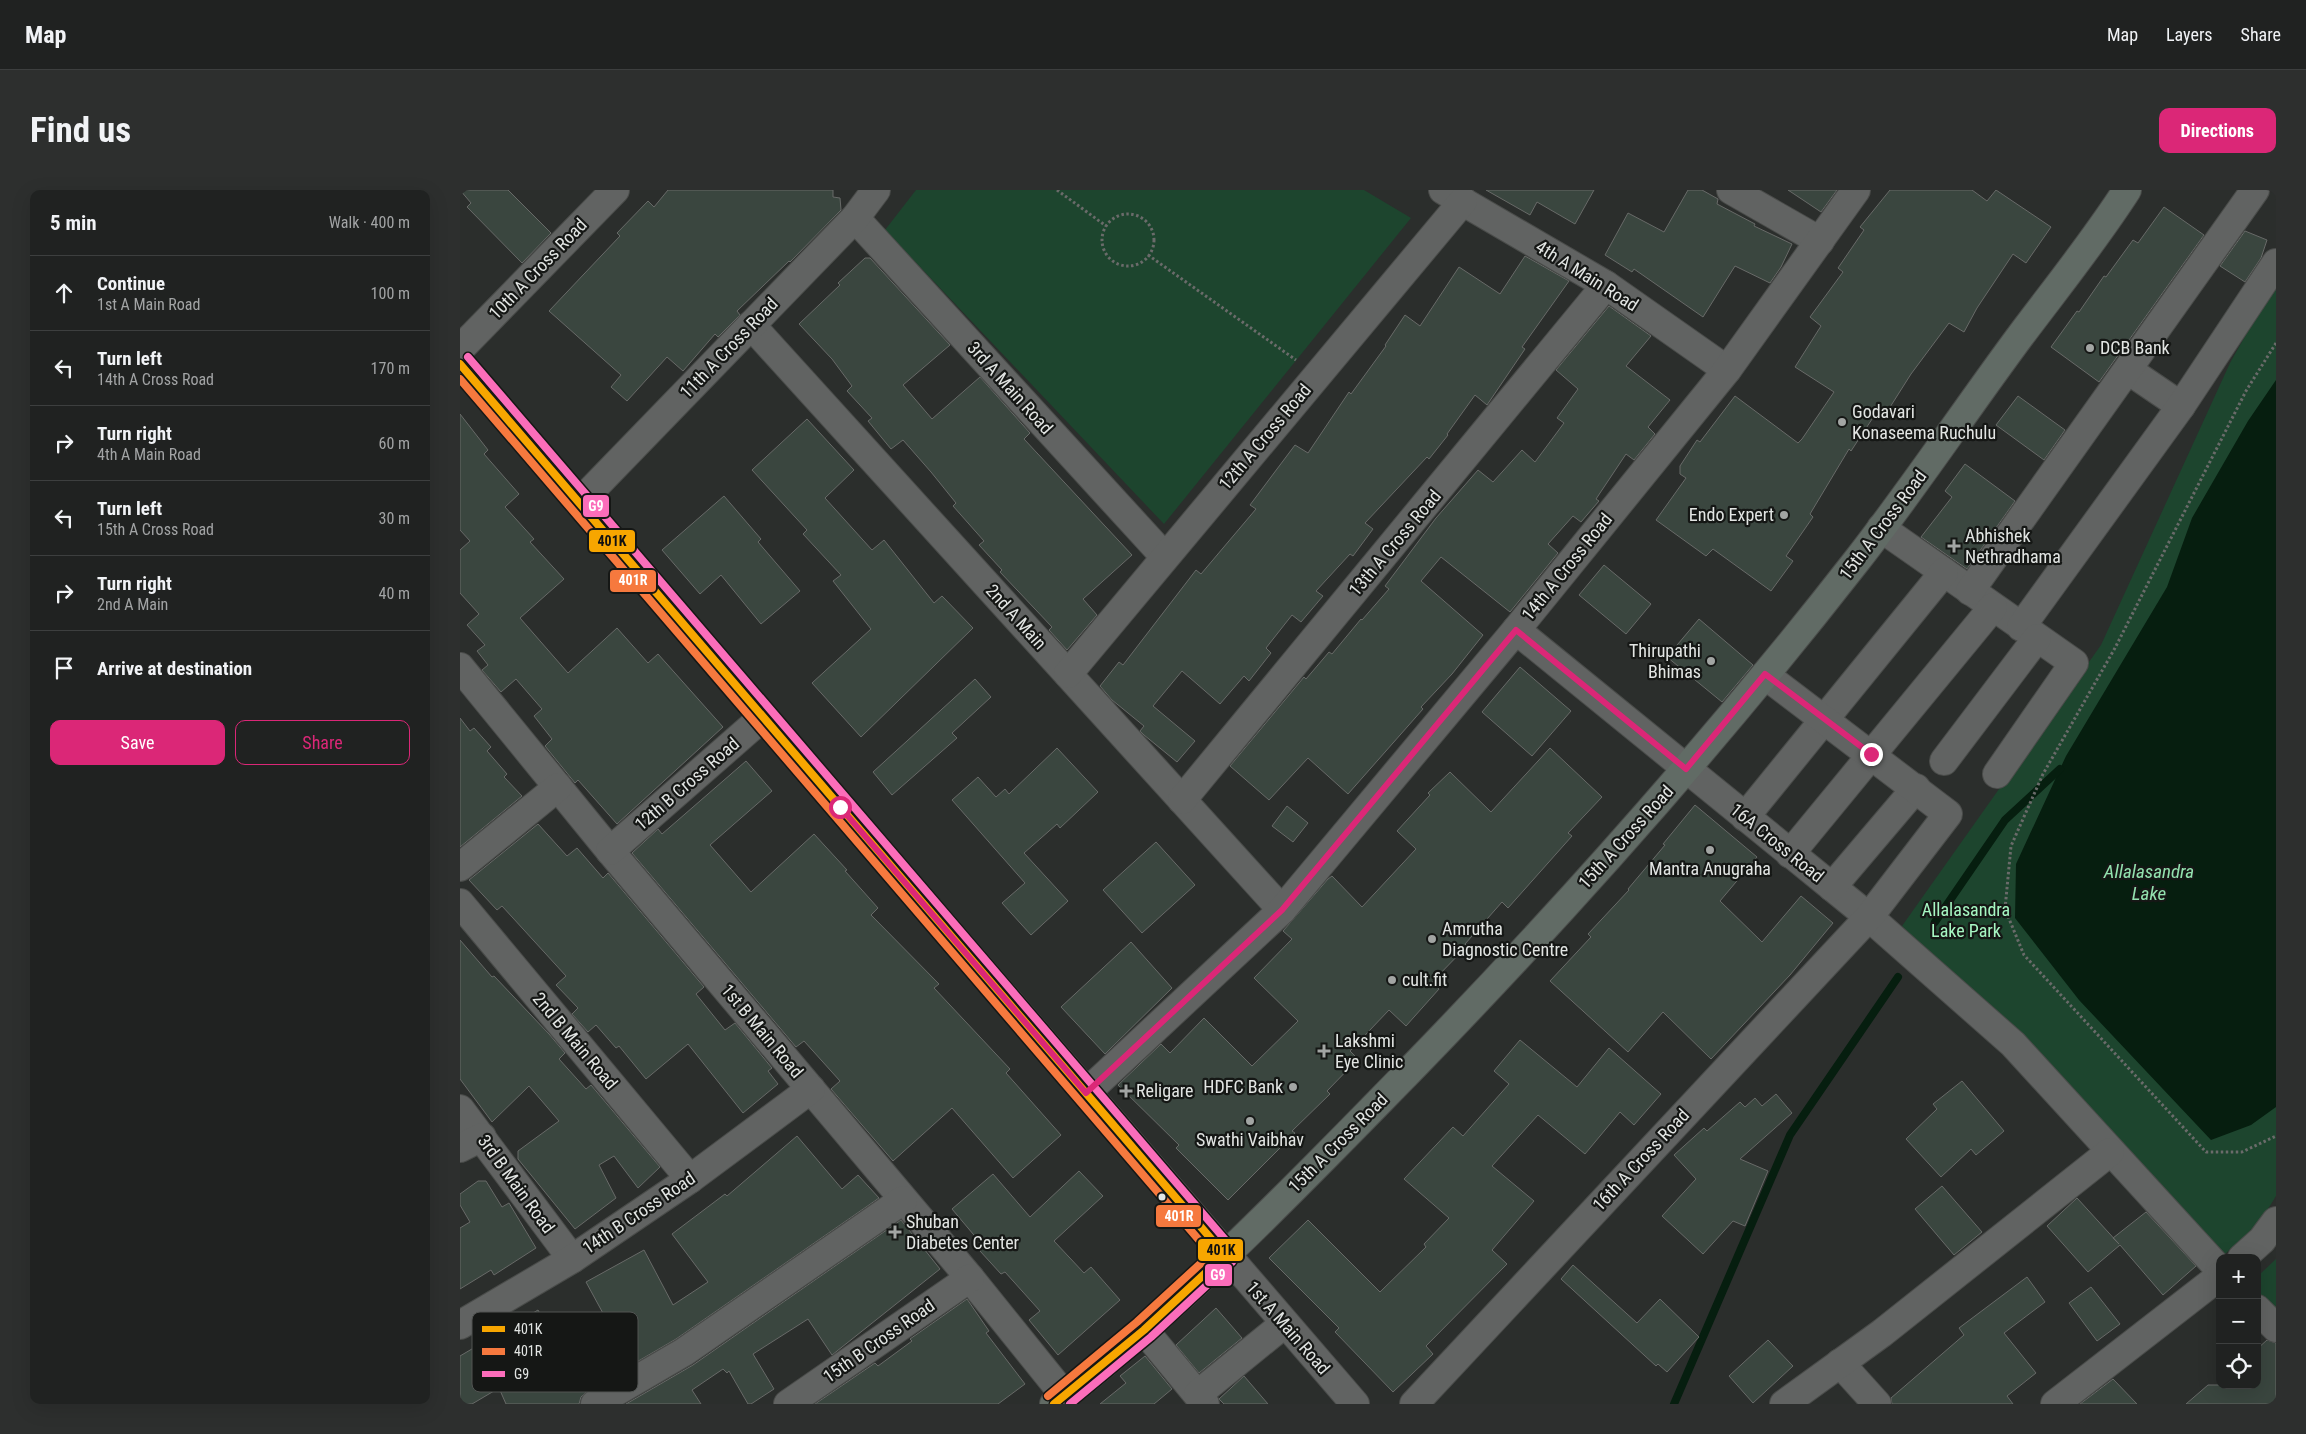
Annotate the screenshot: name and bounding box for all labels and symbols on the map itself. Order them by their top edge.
street label: 10th A Cross Road [484,214,591,323]
street label: 4th A Main Road [1532,236,1642,315]
street label: 11th A Cross Road [675,293,782,402]
street label: 3rd A Main Road [963,337,1057,438]
place label: DCB Bank [2100,337,2170,358]
marker: DCB Bank [2084,342,2096,354]
street label: 12th A Cross Road [1214,379,1315,494]
place label: Godavari Konaseema Ruchulu [1852,401,1996,443]
marker: Godavari Konaseema Ruchulu [1836,416,1848,428]
street label: 15th A Cross Road [1835,466,1931,584]
street label: 13th A Cross Road [1344,485,1445,600]
line badge: G9 [582,494,610,518]
text: G9 [588,498,604,514]
place label: Endo Expert [1689,504,1774,525]
street label: 14th A Cross Road [1517,509,1616,624]
marker: Endo Expert [1778,509,1790,521]
place label: Abhishek Nethradhama [1965,525,2061,567]
line badge: 401K [588,529,636,553]
text: 401K [598,533,627,549]
marker: Abhishek Nethradhama [1947,539,1961,553]
line badge: 401R [609,569,657,593]
text: 401R [619,572,648,588]
street label: 2nd A Main [982,580,1051,654]
place label: Thirupathi Bhimas [1629,640,1701,682]
marker: Thirupathi Bhimas [1705,655,1717,667]
street label: 12th B Cross Road [630,733,743,835]
route end [1860,743,1883,766]
street label: 15th A Cross Road [1574,781,1677,893]
route start [829,796,852,819]
street label: 16A Cross Road [1727,799,1828,886]
marker: Mantra Anugraha [1704,844,1716,856]
place label: Mantra Anugraha [1649,858,1771,879]
water label: Allalasandra Lake [2103,860,2194,905]
park label: Allalasandra Lake Park [1922,899,2010,941]
place label: Amrutha Diagnostic Centre [1442,918,1568,960]
marker: Amrutha Diagnostic Centre [1426,933,1438,945]
place label: cult.fit [1402,969,1447,990]
marker: cult.fit [1386,974,1398,986]
street label: 1st B Main Road [717,980,808,1082]
street label: 2nd B Main Road [529,988,622,1093]
place label: Lakshmi Eye Clinic [1335,1030,1403,1072]
marker: Lakshmi Eye Clinic [1317,1044,1331,1058]
place label: HDFC Bank [1203,1076,1283,1097]
place label: Religare [1136,1080,1194,1101]
marker: HDFC Bank [1287,1081,1299,1093]
marker: Religare [1120,1085,1132,1097]
street label: 15th A Cross Road [1284,1089,1392,1197]
street label: 16th A Cross Road [1588,1104,1693,1215]
marker: Swathi Vaibhav [1244,1115,1256,1127]
place label: Swathi Vaibhav [1196,1129,1304,1150]
street label: 3rd B Main Road [474,1130,559,1237]
street label: 14th B Cross Road [578,1167,699,1258]
unlabelled marker [1157,1192,1167,1202]
line badge: 401R [1155,1204,1202,1228]
text: 401R [1165,1208,1194,1224]
place label: Shuban Diabetes Center [906,1211,1020,1253]
marker: Shuban Diabetes Center [888,1225,902,1239]
line badge: 401K [1197,1238,1244,1262]
text: 401K [1207,1242,1236,1258]
line badge: G9 [1204,1263,1233,1287]
text: G9 [1210,1267,1226,1283]
street label: 1st A Main Road [1242,1277,1334,1378]
street label: 15th B Cross Road [819,1294,938,1387]
legend [472,1312,638,1392]
text: 401K [514,1321,543,1337]
text: 401R [514,1343,543,1359]
text: G9 [514,1366,529,1382]

